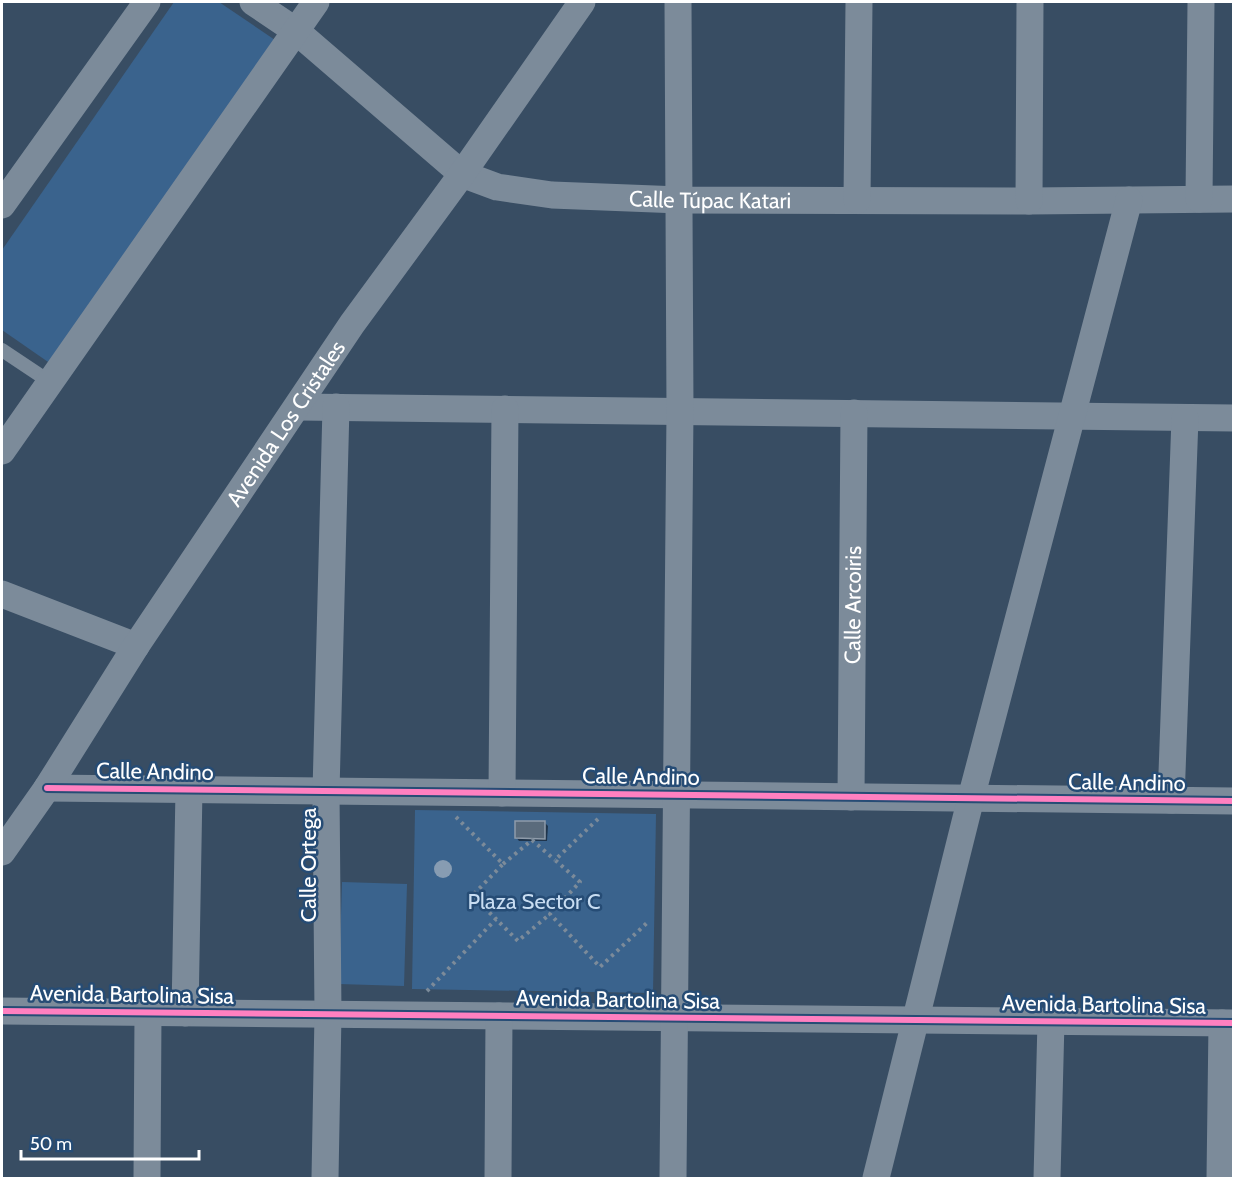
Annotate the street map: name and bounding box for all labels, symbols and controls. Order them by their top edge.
street label: Calle Túpac Katari [628,185,791,214]
street label: Avenida Los Cristales [221,335,351,512]
street label: Calle Arcoiris [839,546,867,664]
street label: Calle Andino [96,757,214,786]
street label: Calle Andino [582,762,700,791]
street label: Calle Andino [1068,768,1186,797]
street label: Calle Ortega [295,807,322,922]
park label: Plaza Sector C [467,888,601,915]
street label: Avenida Bartolina Sisa [30,979,235,1010]
street label: Avenida Bartolina Sisa [516,984,721,1015]
street label: Avenida Bartolina Sisa [1002,989,1207,1020]
scale bar [21,1123,200,1161]
text: 50 m [30,1133,72,1155]

